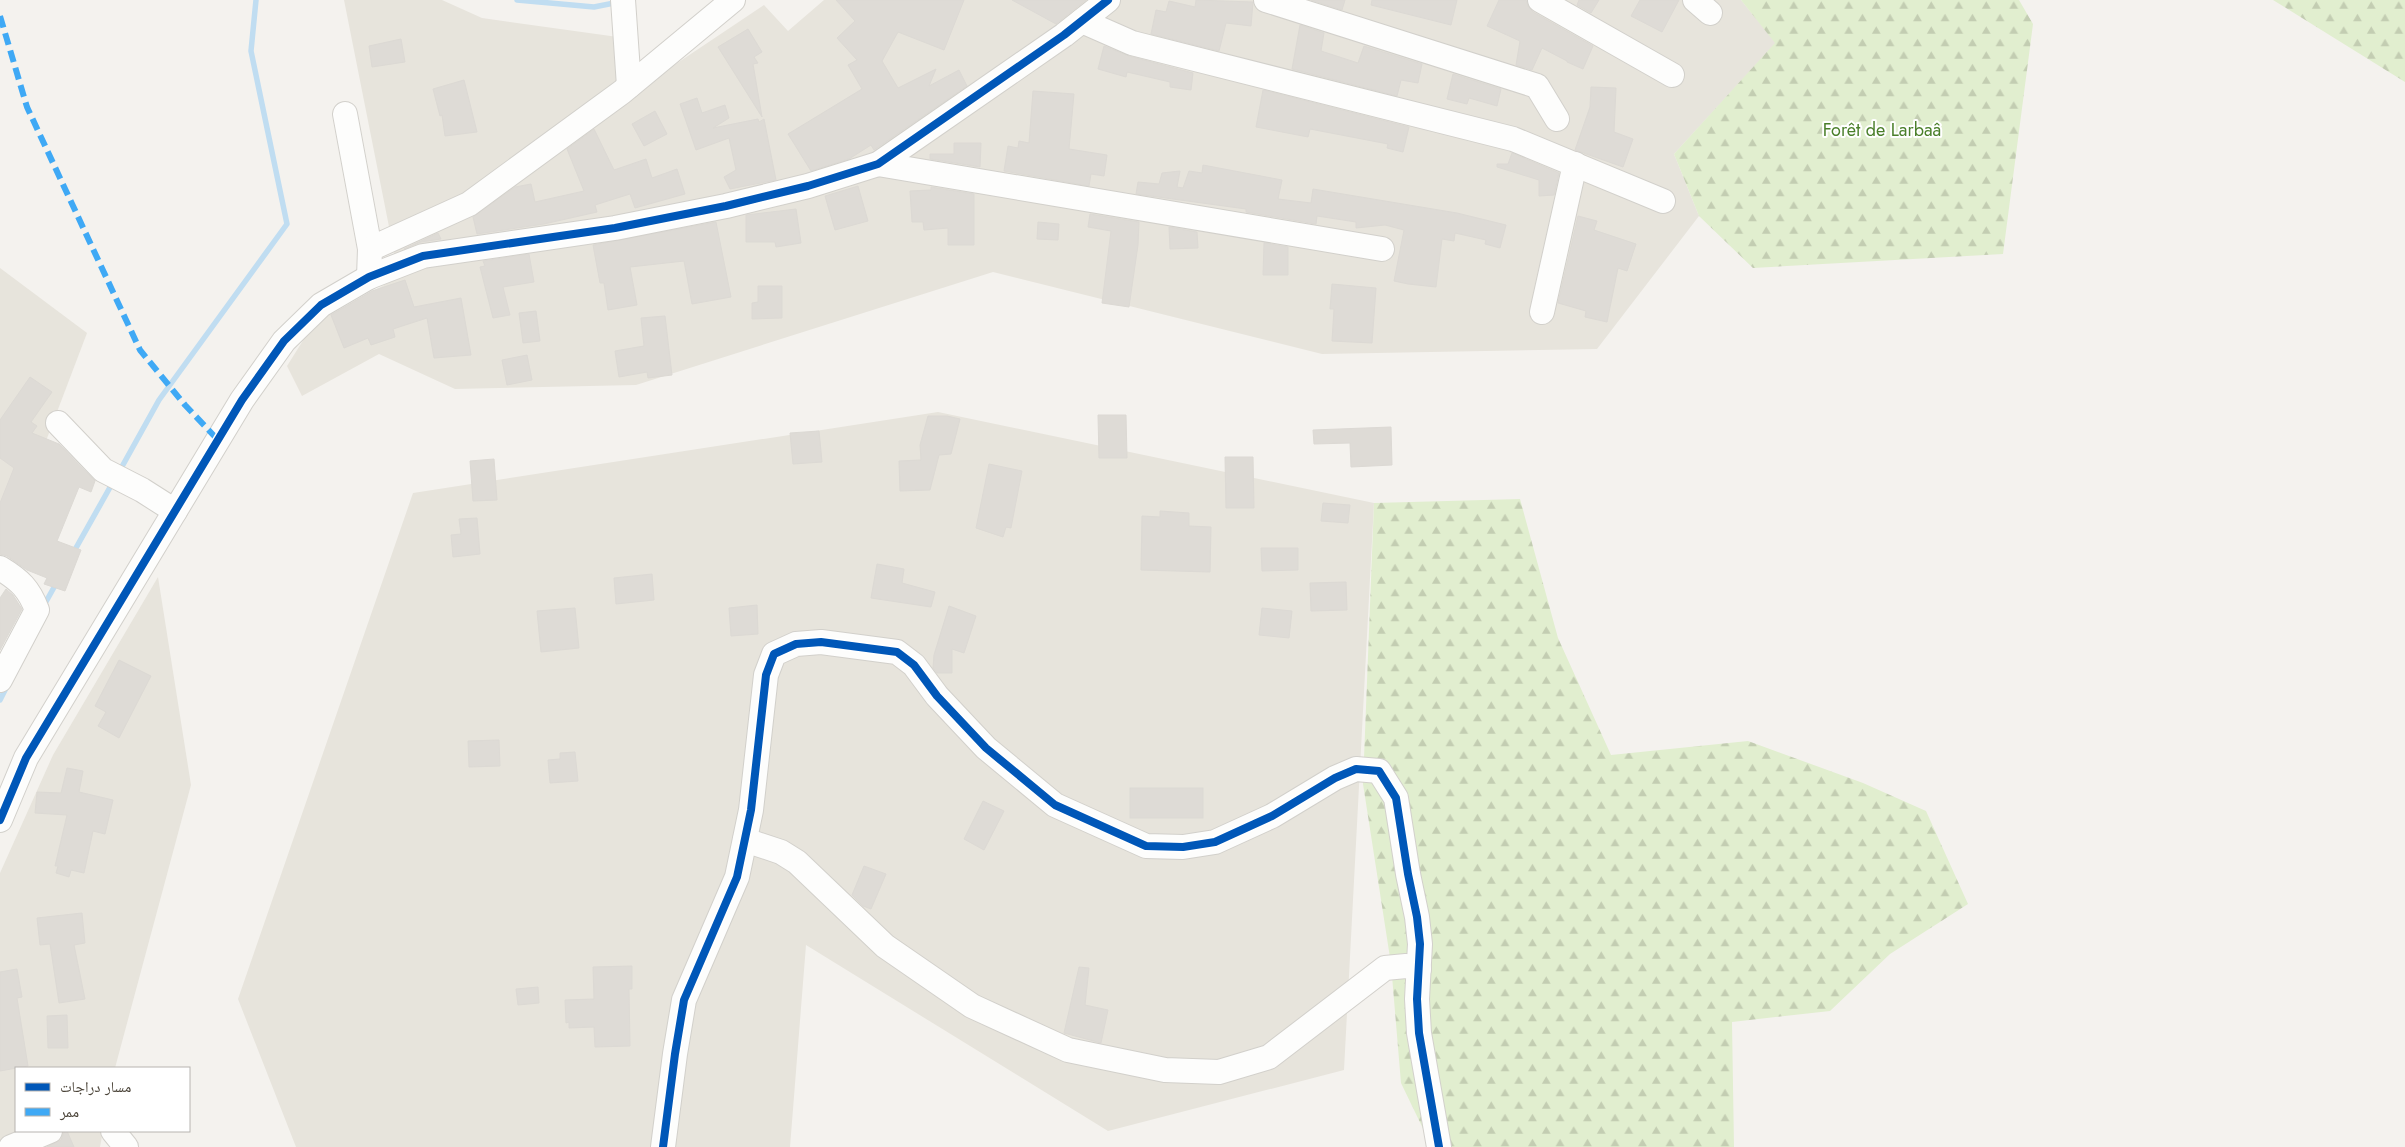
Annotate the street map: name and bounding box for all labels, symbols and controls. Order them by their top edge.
park label: Forêt de Larbaâ [1823,117,1941,143]
legend [15,1067,190,1132]
text: مسار دراجات [60,1076,132,1098]
text: ممر [59,1101,79,1123]

